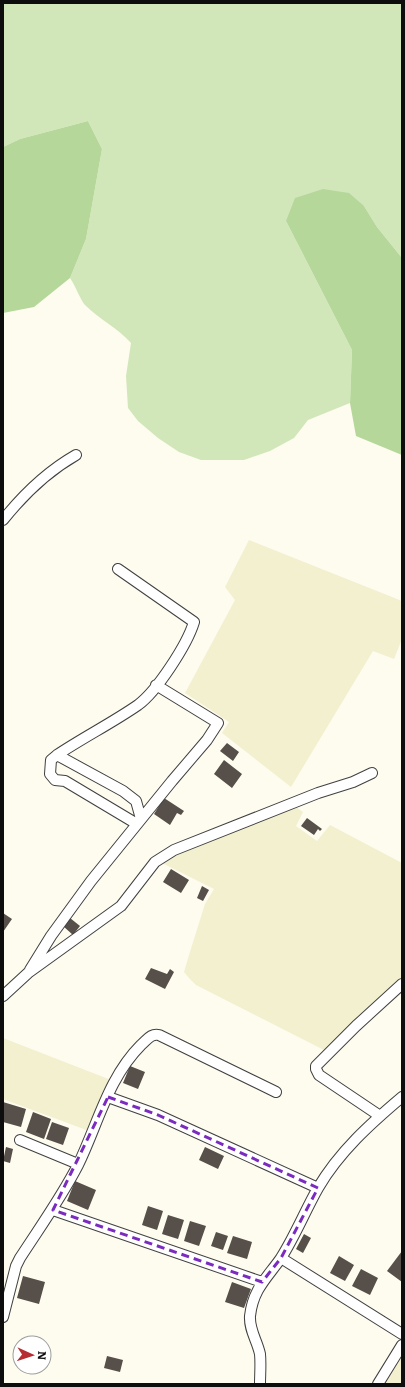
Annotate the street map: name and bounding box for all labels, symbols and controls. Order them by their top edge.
north arrow [12,1335,52,1375]
text: N [35,1351,51,1361]

